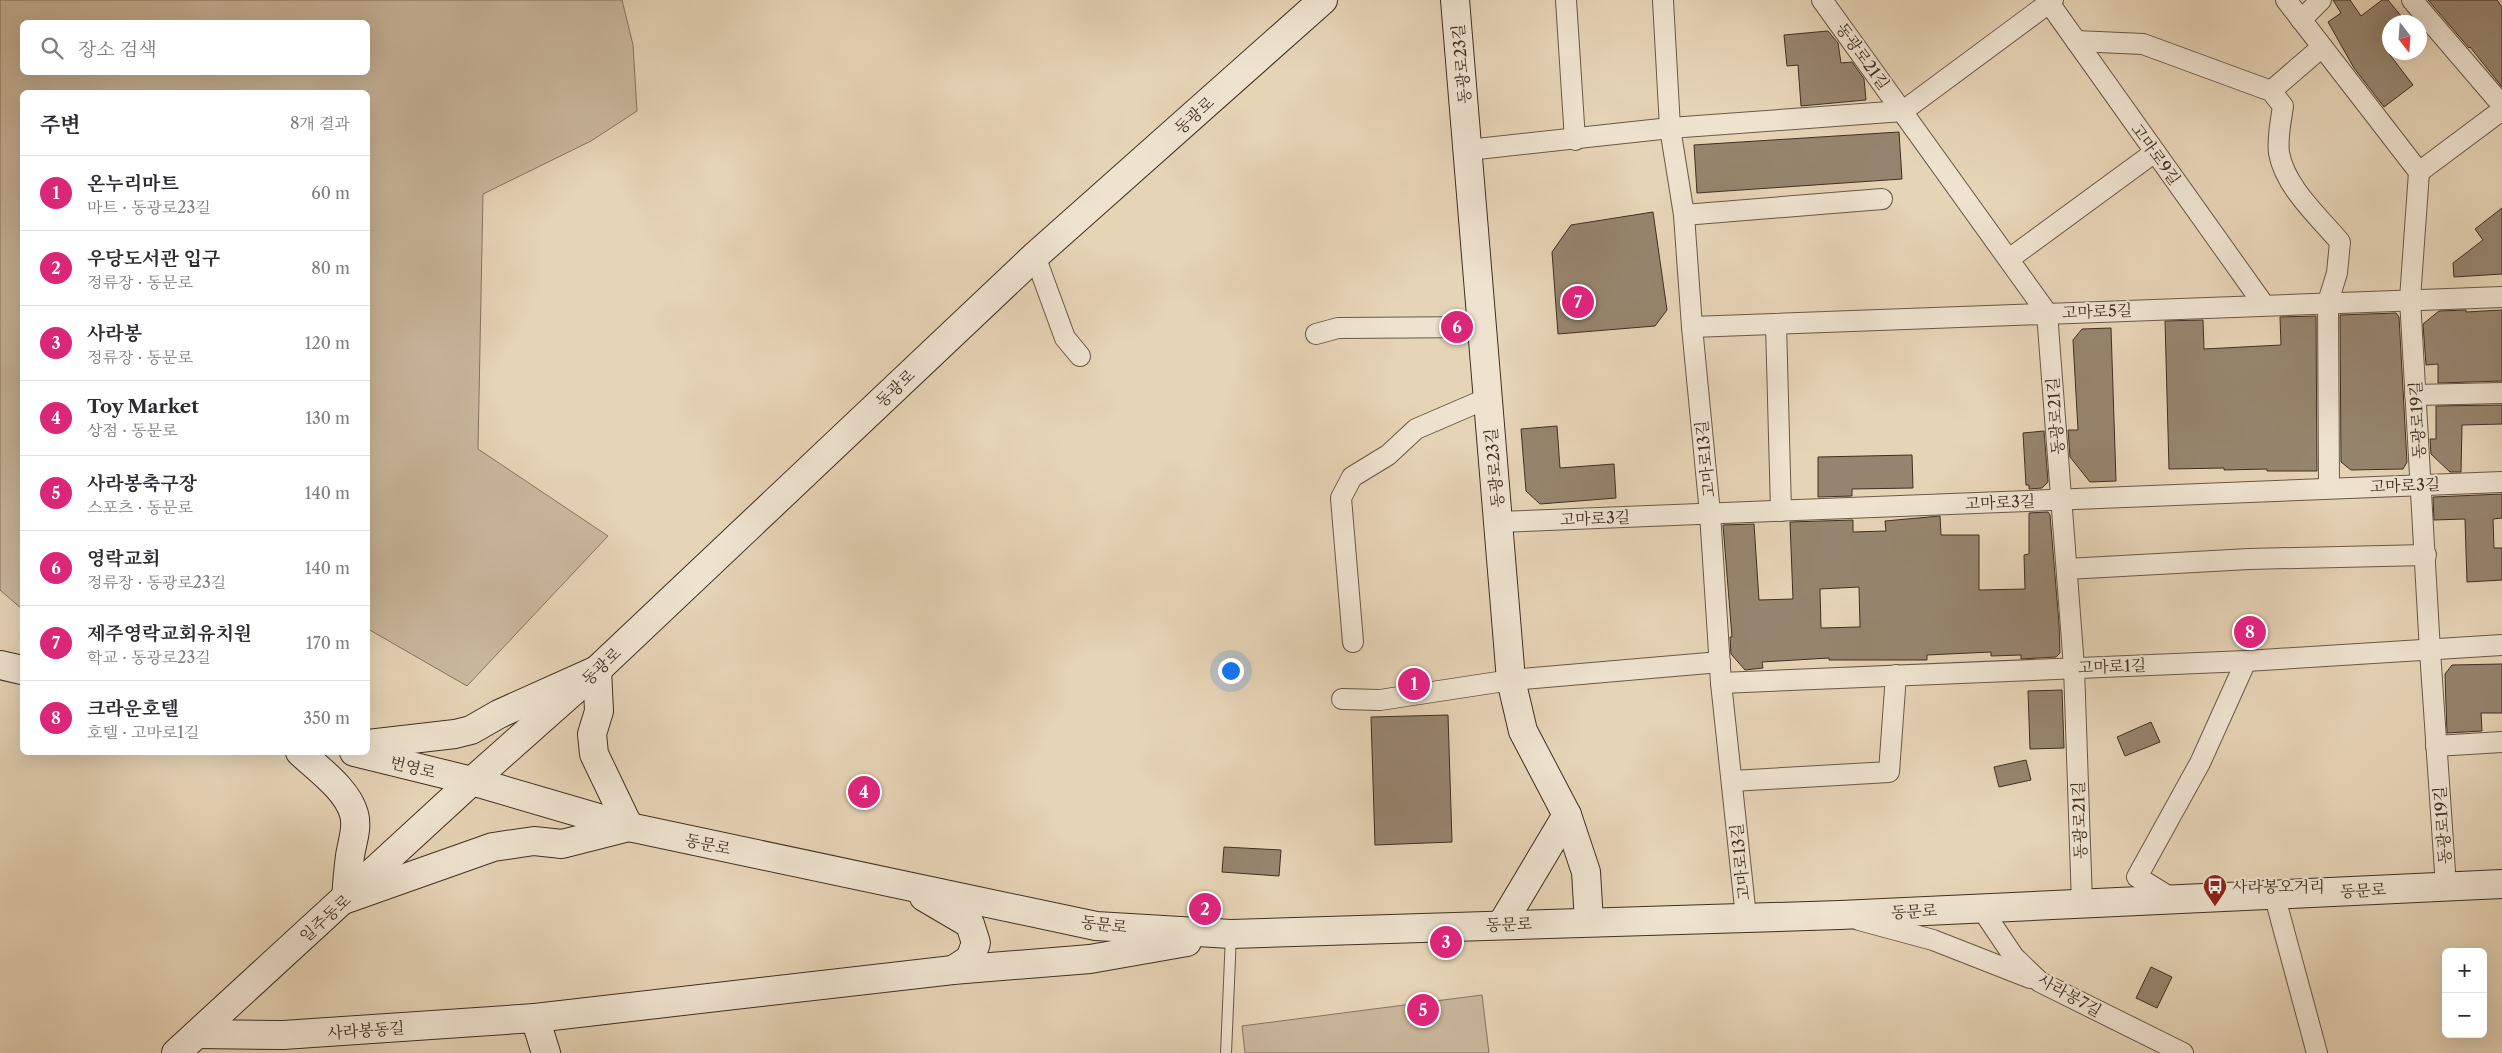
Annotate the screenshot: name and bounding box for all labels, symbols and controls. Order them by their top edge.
north arrow [2382,15,2427,60]
street label: 동광로21길 [1832,19,1894,93]
search box [20,20,370,75]
street label: 동광로23길 [1448,23,1474,105]
icon: search [38,34,66,62]
text: 장소 검색 [78,38,156,61]
street label: 동광로 [1170,92,1218,138]
text: 주변 [40,112,81,137]
text: 8개 결과 [290,113,350,133]
street label: 고마로9길 [2127,119,2185,189]
text: 온누리마트 [87,172,179,195]
text: 1 [52,183,60,203]
text: 60 m [311,183,350,203]
text: 마트 · 동광로23길 [87,197,211,217]
text: 우당도서관 입구 [87,247,220,270]
text: 2 [51,258,61,278]
text: 80 m [311,258,350,278]
text: 정류장 · 동문로 [87,272,193,292]
pin: 7 [1562,283,1594,321]
street label: 고마로5길 [2061,300,2133,322]
pin: 6 [1441,308,1473,346]
text: 사라봉 [87,322,142,345]
text: 3 [51,333,61,353]
text: 120 m [305,333,350,353]
text: 정류장 · 동문로 [87,347,193,367]
street label: 동광로 [871,365,919,411]
street label: 동광로21길 [2042,377,2068,455]
street label: 동광로19길 [2405,381,2429,459]
text: Toy Market [87,395,199,418]
text: 4 [51,408,61,428]
text: 130 m [305,408,350,428]
street label: 고마로13길 [1691,419,1719,499]
text: 상점 · 동문로 [87,420,177,440]
street label: 동광로23길 [1481,427,1507,509]
text: 사라봉축구장 [87,472,197,495]
street label: 고마로3길 [2369,474,2441,496]
text: 5 [52,483,60,503]
text: 140 m [305,483,350,503]
street label: 고마로3길 [1964,491,2036,513]
text: 스포츠 · 동문로 [87,497,193,517]
street label: 고마로3길 [1559,507,1631,529]
text: 영락교회 [87,547,160,570]
text: 6 [51,558,61,578]
text: 140 m [305,558,350,578]
text: 정류장 · 동광로23길 [87,572,226,592]
pin: 8 [2234,613,2266,651]
text: 제주영락교회유치원 [87,622,252,645]
text: 7 [52,633,60,653]
text: 170 m [306,633,350,653]
street label: 동광로 [577,643,625,689]
text: 학교 · 동광로23길 [87,647,211,667]
street label: 고마로1길 [2077,655,2147,677]
your location [1218,658,1244,684]
pin: 1 [1398,665,1430,703]
text: 크라운호텔 [87,697,179,720]
text: 8 [51,708,61,728]
text: 350 m [303,708,350,728]
text: 호텔 · 고마로1길 [87,722,200,742]
street label: 번영로 [388,752,438,782]
pin: 4 [848,773,880,811]
street label: 동광로21길 [2068,781,2090,859]
street label: 동광로19길 [2429,785,2455,865]
street label: 고마로13길 [1726,822,1754,902]
street label: 동문로 [683,829,733,859]
bus stop icon: 사라봉오거리 [2202,873,2228,907]
place label: 사라봉오거리 [2232,876,2325,896]
street label: 동문로 [2339,879,2387,901]
street label: 일주동로 [295,890,355,946]
pin: 2 [1189,890,1221,928]
street label: 동문로 [1890,900,1938,922]
street label: 동문로 [1080,911,1129,937]
street label: 동문로 [1485,913,1533,935]
pin: 3 [1430,923,1462,961]
map controls [2442,948,2487,1038]
button: + [2442,948,2487,993]
street label: 사라봉7길 [2035,969,2105,1021]
pin: 5 [1407,991,1439,1029]
button: − [2442,993,2487,1038]
street label: 사라봉동길 [327,1017,405,1043]

